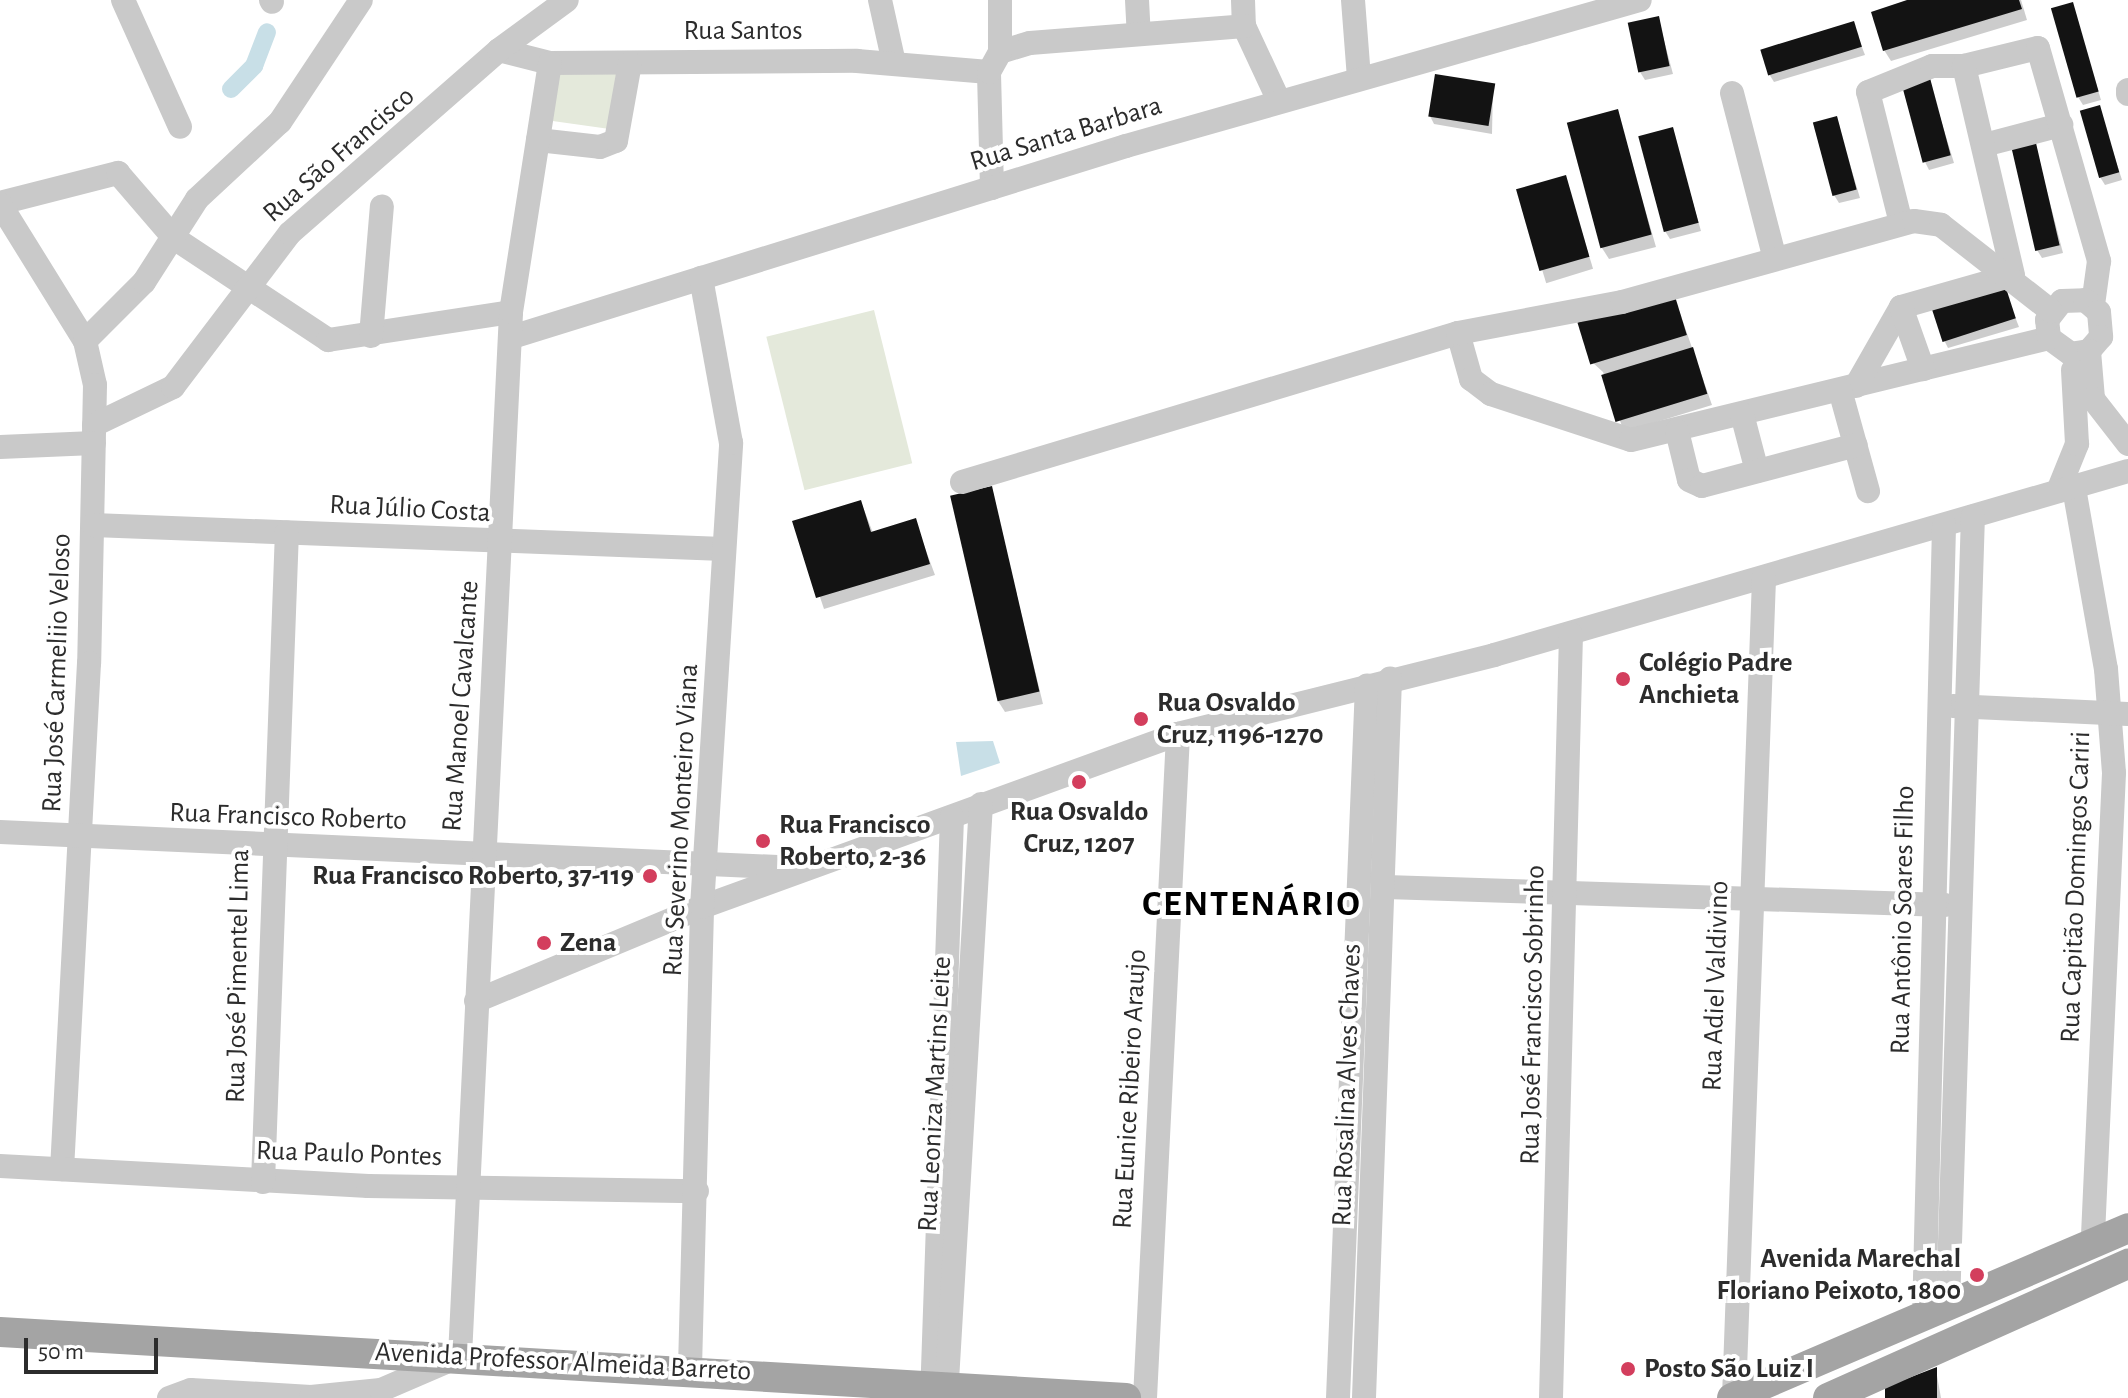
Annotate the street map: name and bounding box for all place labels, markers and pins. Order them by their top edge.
place label: Colégio Padre Anchieta [1639,646,1793,712]
marker: Colégio Padre Anchieta [1614,670,1632,688]
place label: Rua Osvaldo Cruz, 1196-1270 [1157,686,1324,752]
marker: Rua Osvaldo Cruz, 1196-1270 [1132,710,1150,728]
marker: Rua Osvaldo Cruz, 1207 [1070,773,1088,791]
place label: Rua Osvaldo Cruz, 1207 [1010,795,1148,861]
place label: Rua Francisco Roberto, 2-36 [779,808,930,874]
marker: Rua Francisco Roberto, 2-36 [754,832,772,850]
place label: Rua Francisco Roberto, 37-119 [312,859,634,893]
marker: Rua Francisco Roberto, 37-119 [641,867,659,885]
place label: Zena [560,926,616,960]
marker: Zena [535,934,553,952]
place label: Avenida Marechal Floriano Peixoto, 1800 [1716,1242,1961,1308]
marker: Avenida Marechal Floriano Peixoto, 1800 [1968,1266,1986,1284]
place label: Posto São Luiz I [1644,1352,1814,1386]
marker: Posto São Luiz I [1619,1360,1637,1378]

